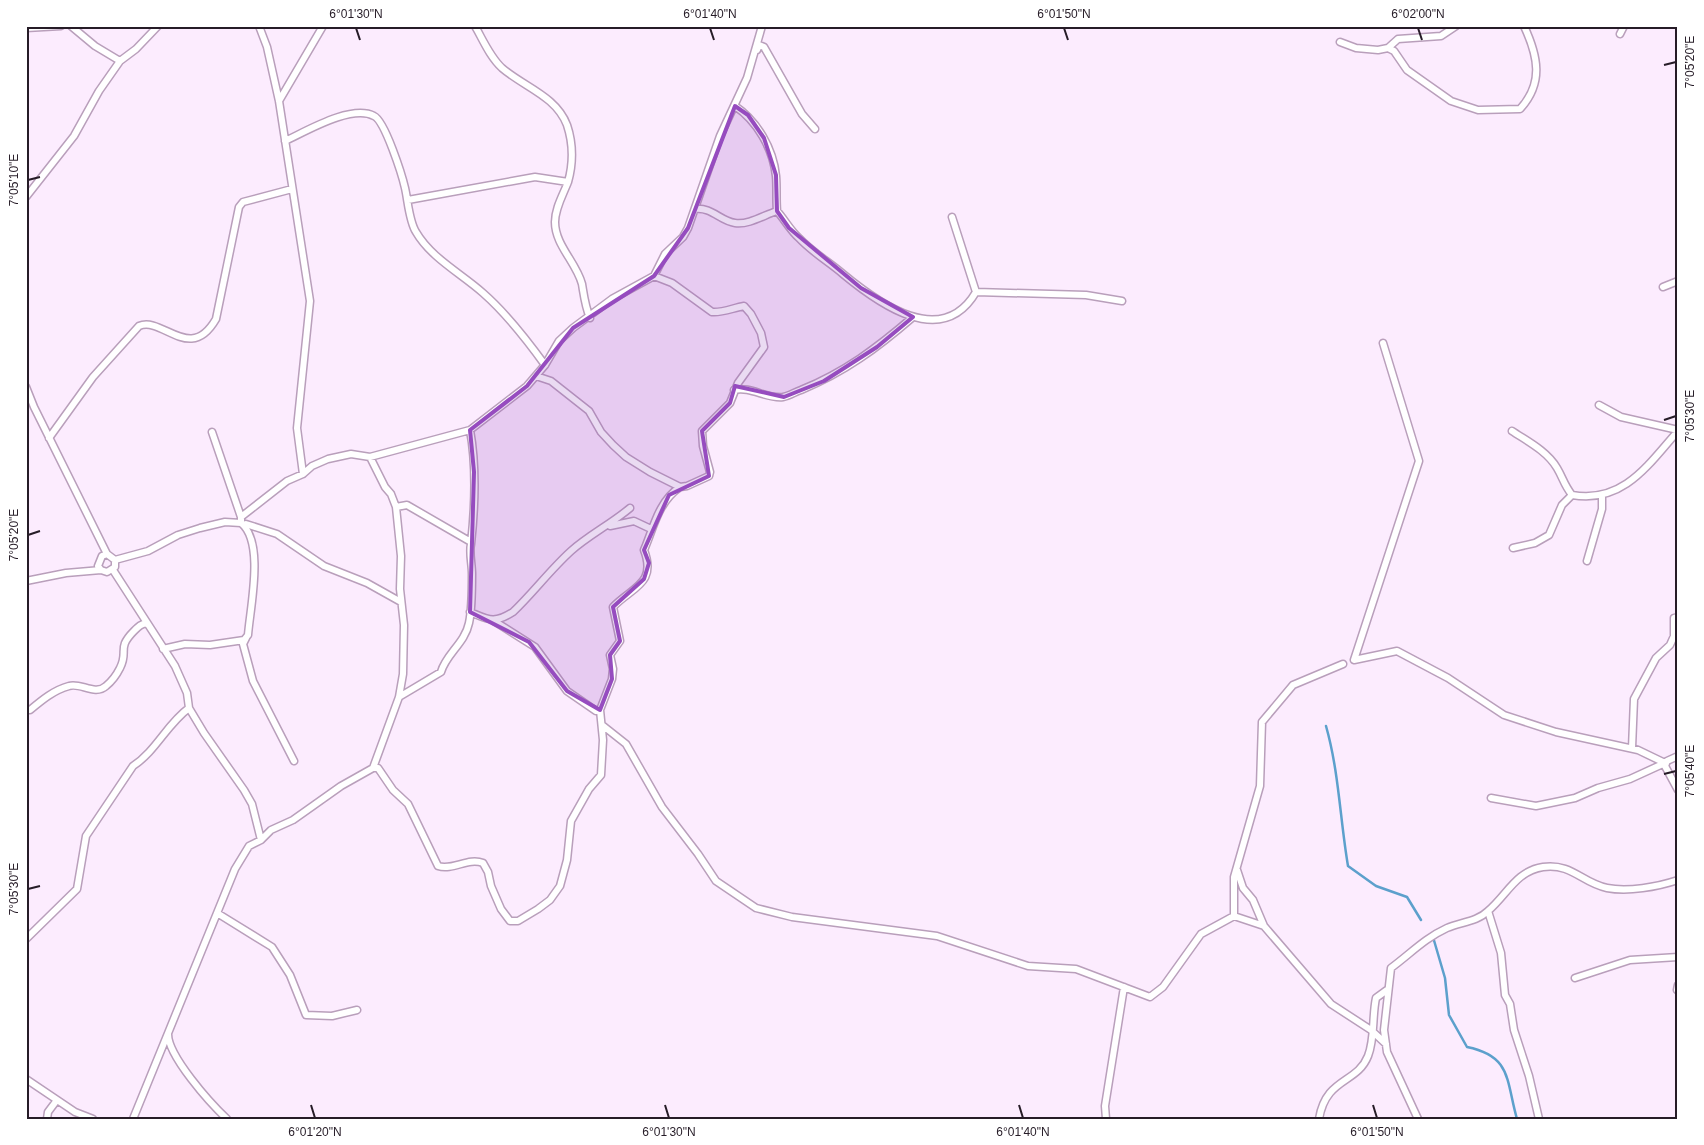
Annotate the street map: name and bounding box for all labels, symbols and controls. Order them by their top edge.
text: 6°01'30"N [329,7,383,21]
text: 6°01'40"N [683,7,737,21]
text: 6°01'50"N [1037,7,1091,21]
text: 6°02'00"N [1391,7,1445,21]
text: 7°05'20"E [1683,36,1697,88]
text: 7°05'10"E [7,154,21,206]
text: 7°05'30"E [1683,390,1697,442]
text: 7°05'20"E [7,509,21,561]
text: 7°05'40"E [1683,745,1697,797]
text: 7°05'30"E [7,863,21,915]
text: 6°01'20"N [288,1125,342,1139]
text: 6°01'30"N [642,1125,696,1139]
text: 6°01'40"N [996,1125,1050,1139]
text: 6°01'50"N [1350,1125,1404,1139]

